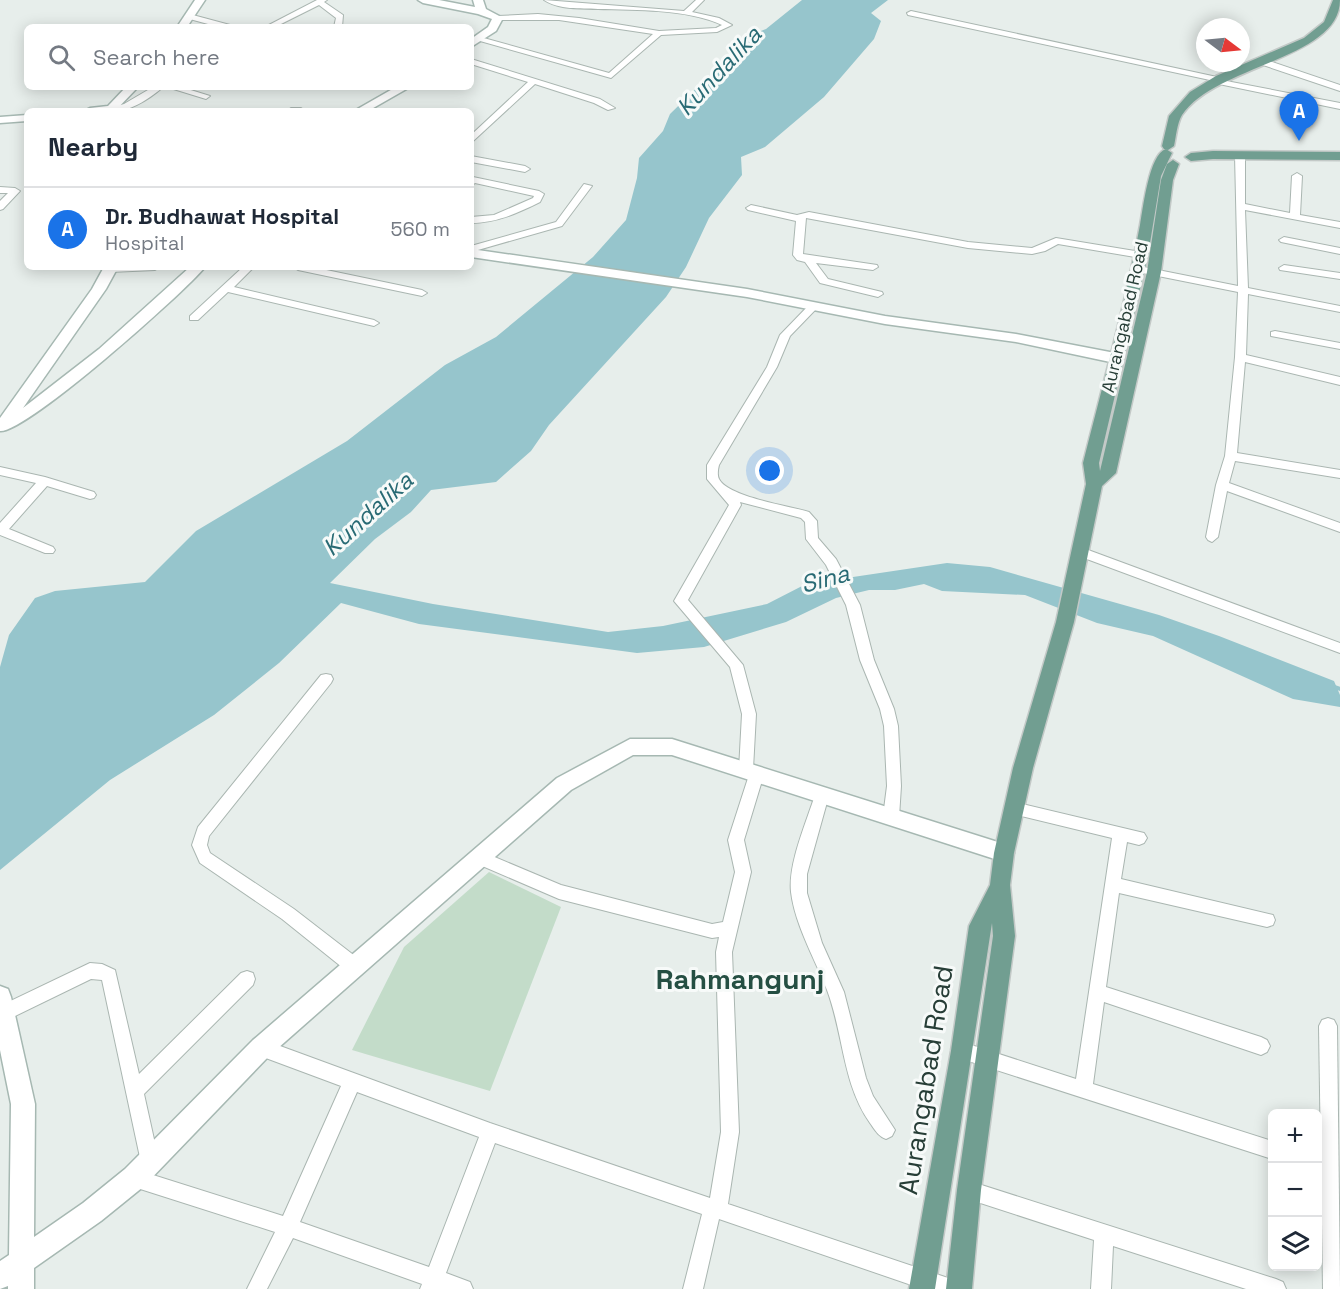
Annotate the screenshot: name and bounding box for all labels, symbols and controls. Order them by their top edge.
north arrow [1196,18,1250,72]
water label: Kundalika [669,19,768,122]
search box [24,24,474,90]
icon: search [45,41,78,74]
text: Search here [93,43,220,71]
pin: A [1280,92,1318,141]
text: Nearby [48,130,138,164]
text: Dr. Budhawat Hospital [105,202,339,230]
text: A [61,216,74,242]
text: 560 m [391,216,450,242]
text: Hospital [105,230,184,256]
street label: Aurangabad Road [1096,239,1153,395]
your location [755,456,784,485]
water label: Kundalika [316,465,420,562]
water label: Sina [797,557,853,600]
district label: Rahmangunj [656,961,824,997]
street label: Aurangabad Road [890,963,961,1197]
map controls [1268,1109,1322,1271]
button: + [1268,1109,1322,1163]
button: − [1268,1163,1322,1217]
button: layers [1268,1217,1322,1271]

